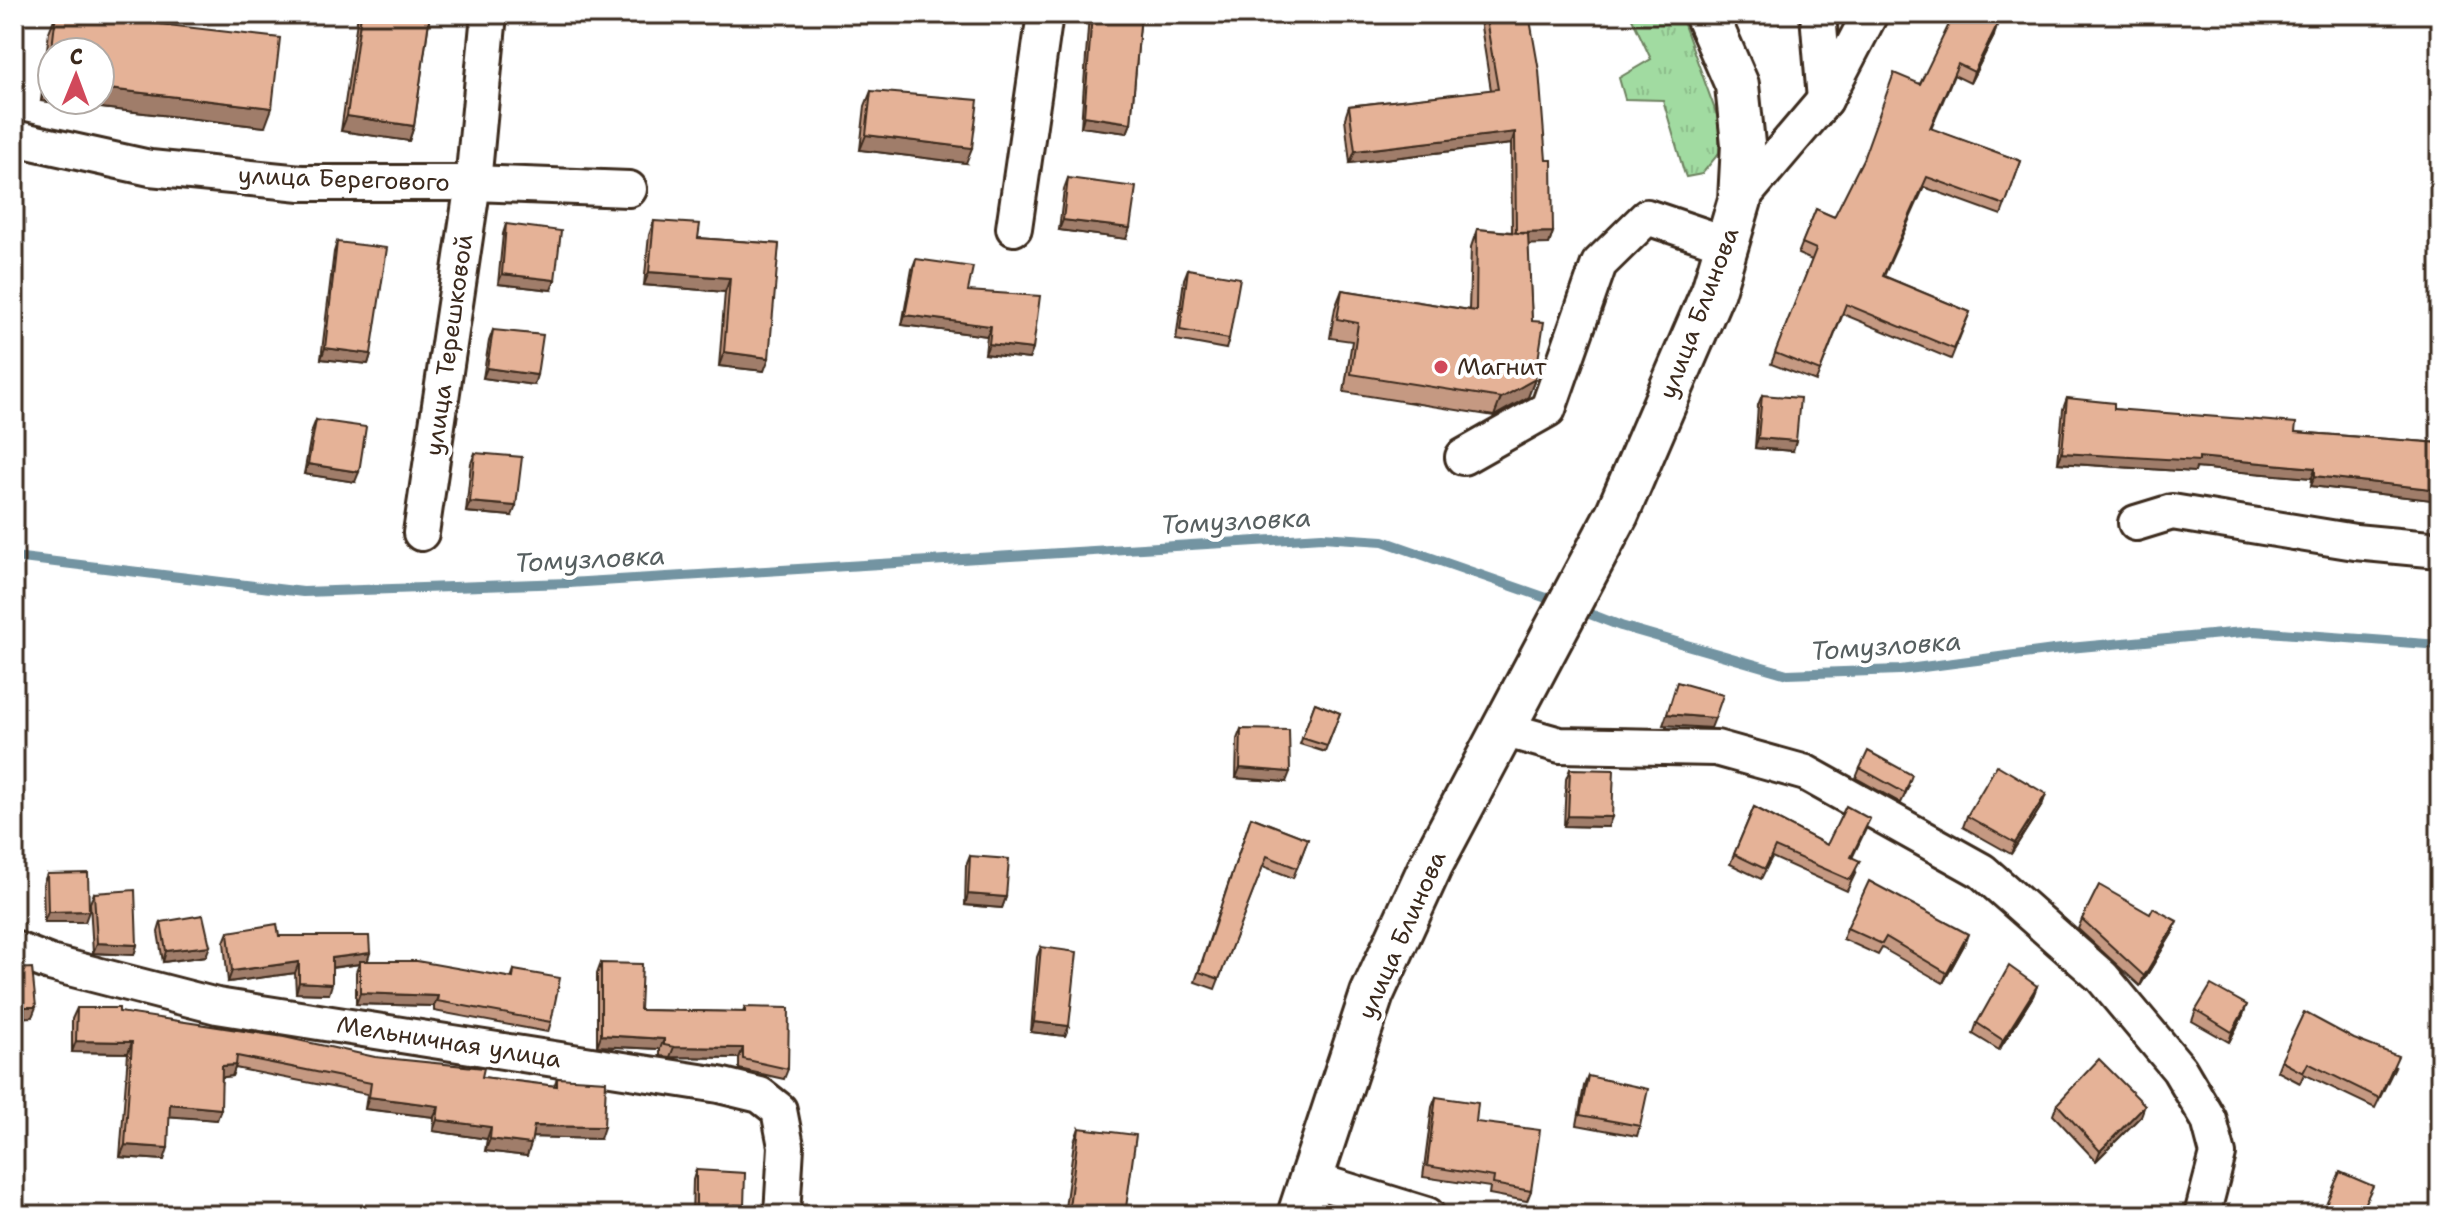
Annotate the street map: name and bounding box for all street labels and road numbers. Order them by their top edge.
street label: улица Берегового [238,159,450,199]
street label: улица Блинова [1652,223,1746,403]
street label: улица Терешковой [418,232,480,458]
street label: улица Блинова [1351,846,1453,1024]
street label: Мельничная улица [335,1008,564,1076]

